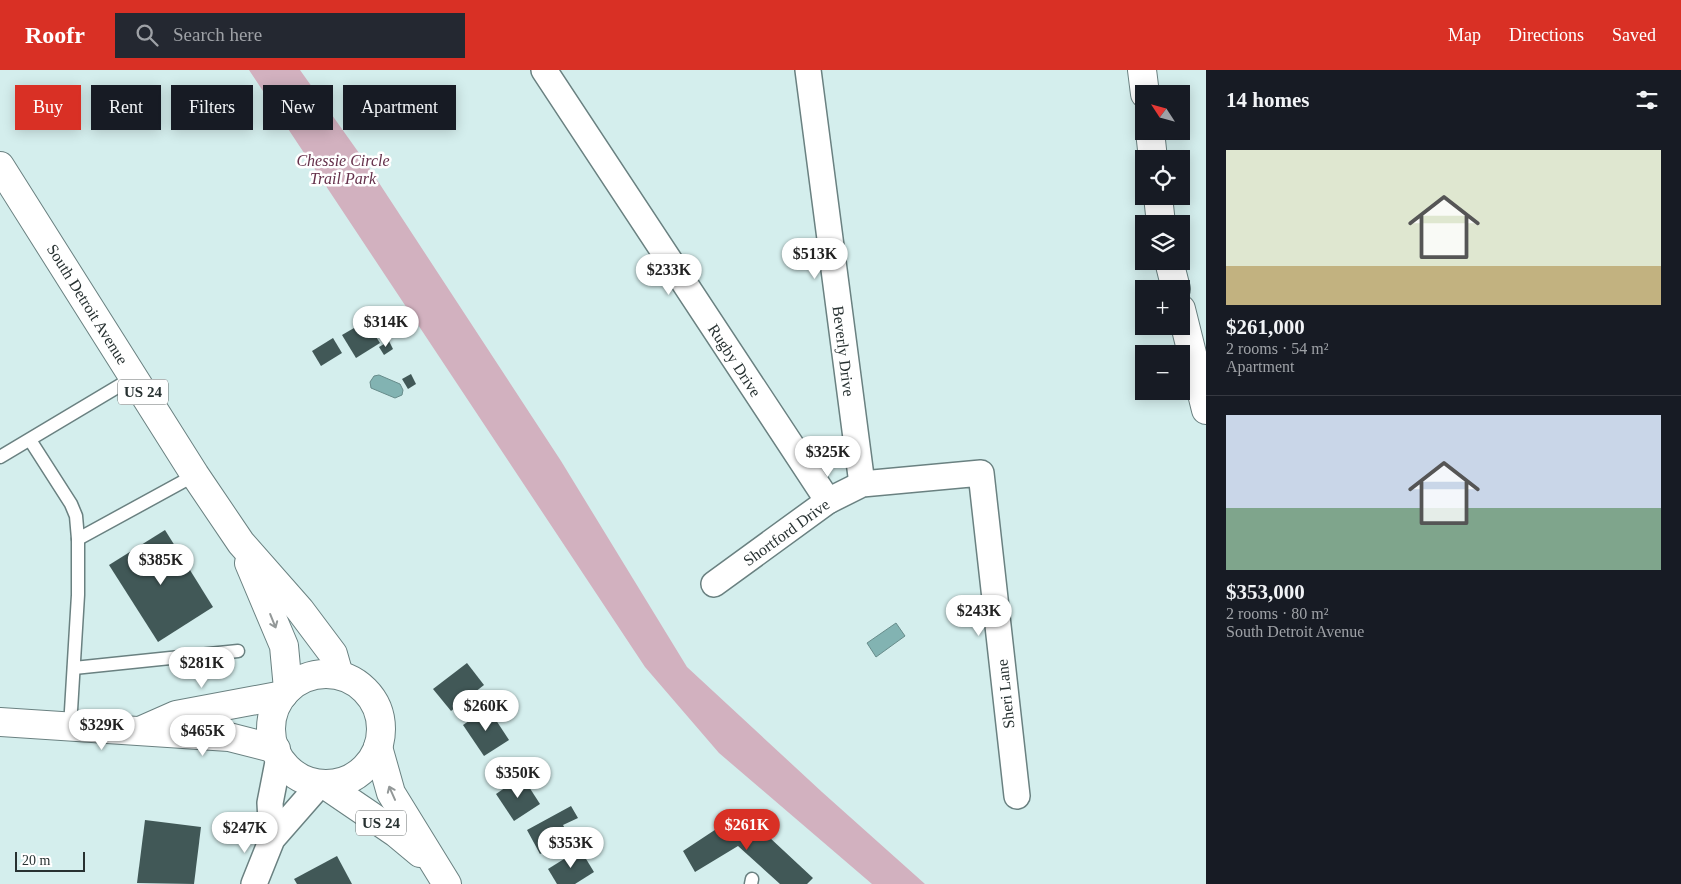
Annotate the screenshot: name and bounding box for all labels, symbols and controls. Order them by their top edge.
search box [115,13,465,58]
icon: search [133,21,161,49]
text: Roofr [25,22,85,48]
text: Search here [173,24,262,45]
text: Map [1448,25,1481,45]
text: Directions [1509,25,1584,45]
text: Saved [1612,25,1656,45]
chip: Buy [15,85,81,130]
chip: Rent [91,85,161,130]
chip: Filters [171,85,253,130]
chip: New [263,85,333,130]
chip: Apartment [343,85,456,130]
north arrow [1135,85,1190,140]
map controls [1135,85,1190,400]
icon: filters [1633,86,1661,114]
text: 14 homes [1226,88,1309,112]
button: locate [1135,150,1190,205]
park label: Chessie Circle Trail Park [296,152,390,187]
icon: home [1399,182,1489,272]
button: layers [1135,215,1190,270]
pin: $513K [780,238,850,280]
street label: South Detroit Avenue [44,241,131,367]
text: $513K [793,245,837,262]
pin: $233K [634,254,704,296]
text: $233K [647,261,691,278]
button: + [1135,280,1190,335]
street label: Beverly Drive [829,305,857,397]
pin: $314K [351,306,421,348]
text: $314K [364,313,408,330]
text: $261,000 [1226,315,1305,339]
street label: Rugby Drive [704,321,764,400]
text: 2 rooms · 54 m² [1226,340,1329,357]
button: − [1135,345,1190,400]
text: Apartment [1226,358,1294,375]
road number: US 24 [118,380,168,404]
pin: $325K [793,436,863,478]
text: $325K [806,443,850,460]
icon: home [1399,448,1489,538]
street label: Shortford Drive [740,496,832,569]
pin: $385K [126,544,196,586]
text: $385K [139,551,183,568]
text: $353,000 [1226,580,1305,604]
pin: $243K [944,594,1014,637]
text: $243K [957,602,1001,619]
text: 2 rooms · 80 m² [1226,605,1329,622]
one-way arrow [269,613,279,628]
text: South Detroit Avenue [1226,623,1364,640]
pin: $281K [167,646,237,689]
text: $281K [180,654,224,671]
street label: Sheri Lane [993,658,1018,730]
pin: $260K [451,690,521,732]
text: $260K [464,697,508,714]
pin: $329K [67,708,137,751]
pin: $465K [168,714,238,757]
text: $329K [80,716,124,733]
text: $465K [181,722,225,739]
pin: $350K [483,756,553,799]
text: $350K [496,764,540,781]
one-way arrow [387,785,397,800]
pin: $261K [712,808,782,851]
road number: US 24 [356,810,406,836]
pin: $247K [210,812,280,854]
text: $261K [725,816,769,833]
text: $247K [223,819,267,836]
pin: $353K [536,826,606,869]
text: $353K [549,834,593,851]
scale bar [15,849,85,872]
text: 20 m [22,853,50,868]

